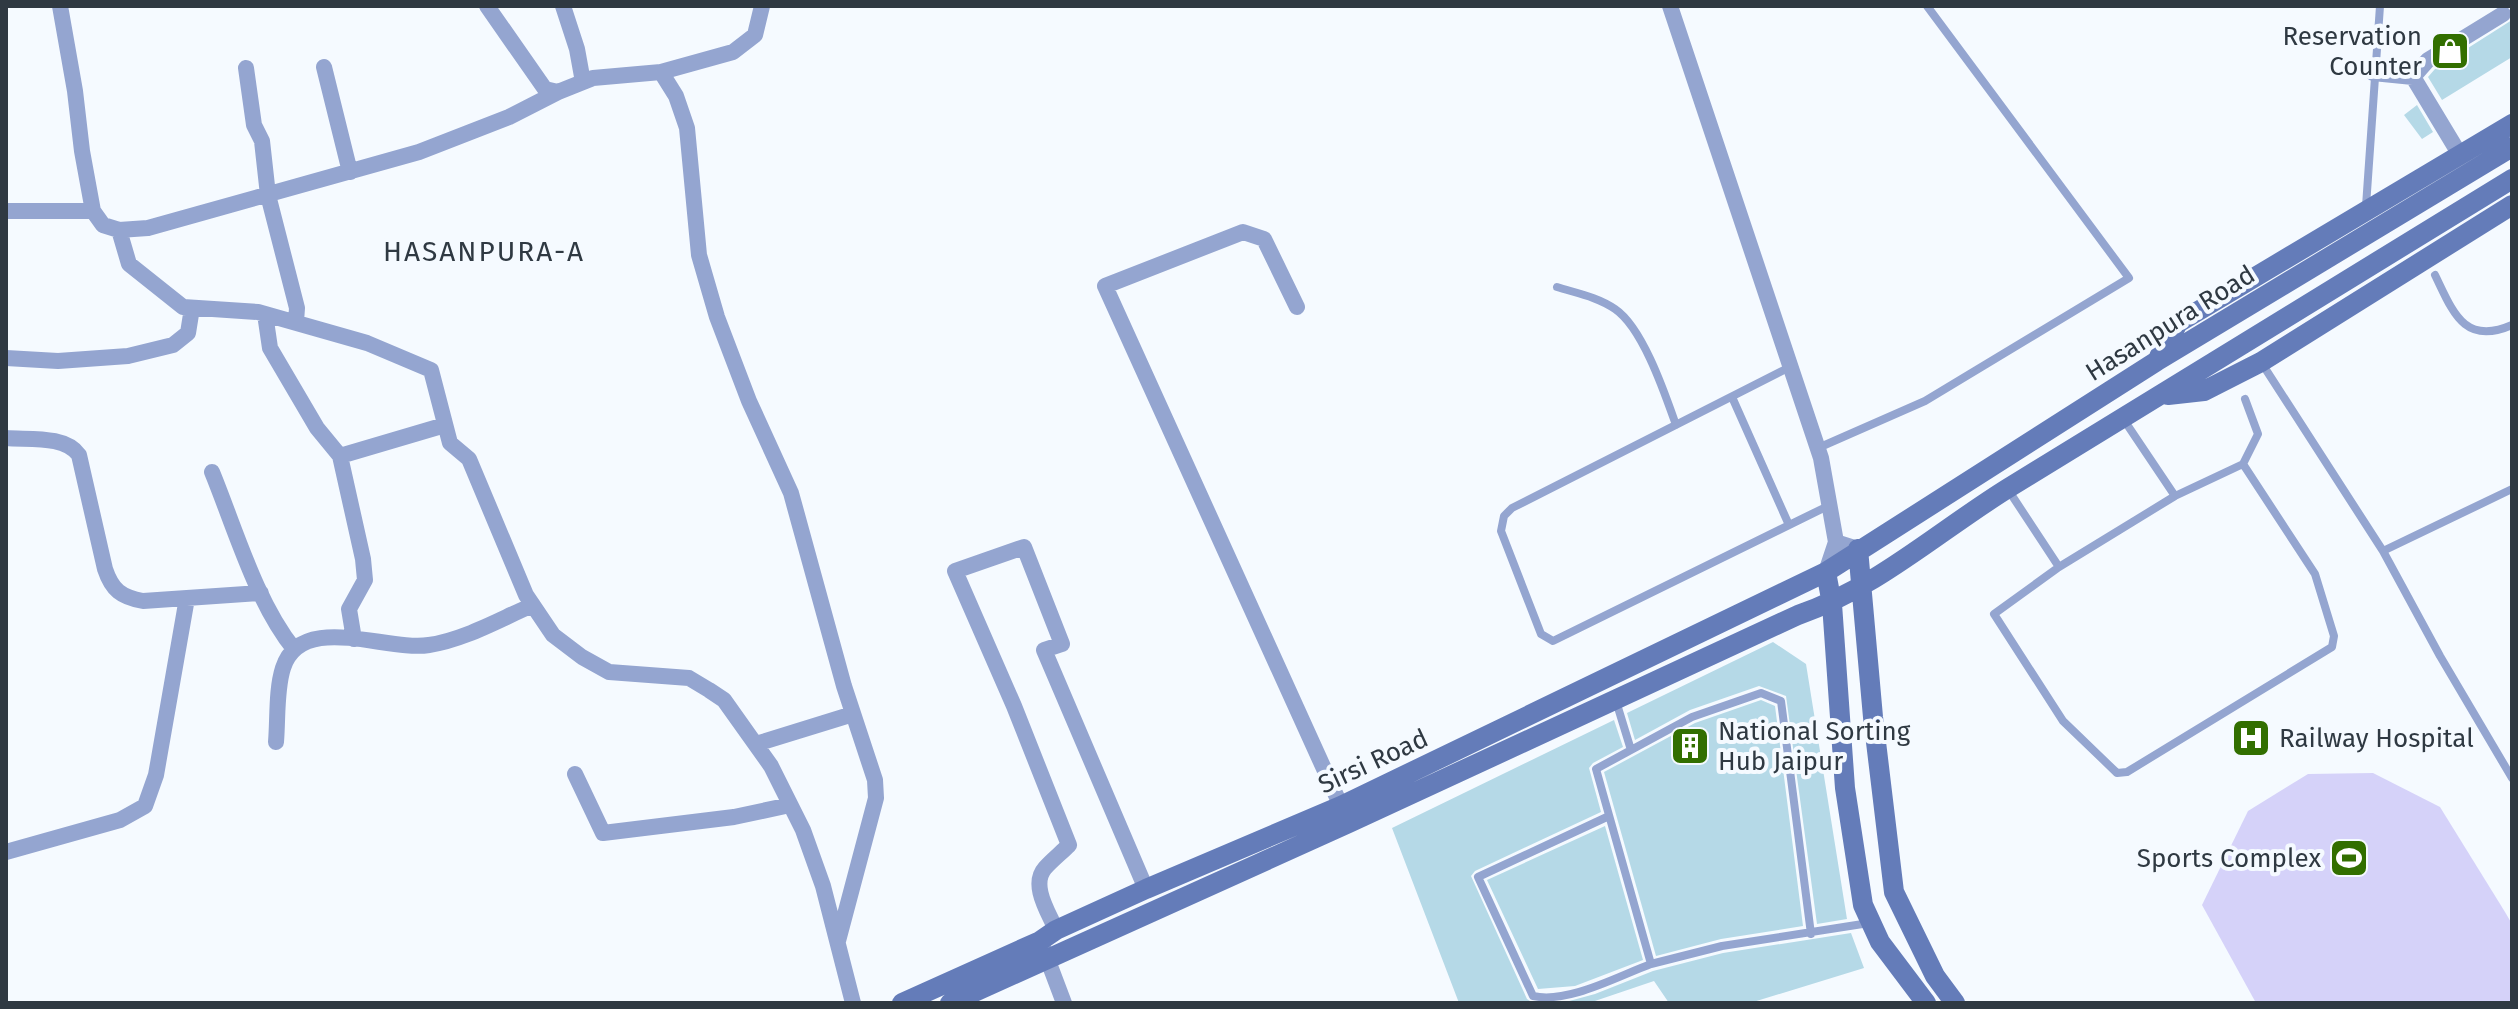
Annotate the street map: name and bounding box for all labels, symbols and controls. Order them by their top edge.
place label: Reservation Counter [2282,21,2422,82]
shop icon: Reservation Counter [2429,30,2471,72]
district label: HASANPURA-A [383,235,585,268]
street label: Hasanpura Road [2080,259,2261,388]
place label: National Sorting Hub Jaipur [1718,716,1911,777]
hospital icon: Railway Hospital [2230,717,2272,759]
street label: Sirsi Road [1313,723,1433,800]
place label: Railway Hospital [2279,723,2474,754]
building icon: National Sorting Hub Jaipur [1669,725,1711,767]
sports icon: Sports Complex [2328,837,2370,879]
place label: Sports Complex [2137,843,2321,874]

